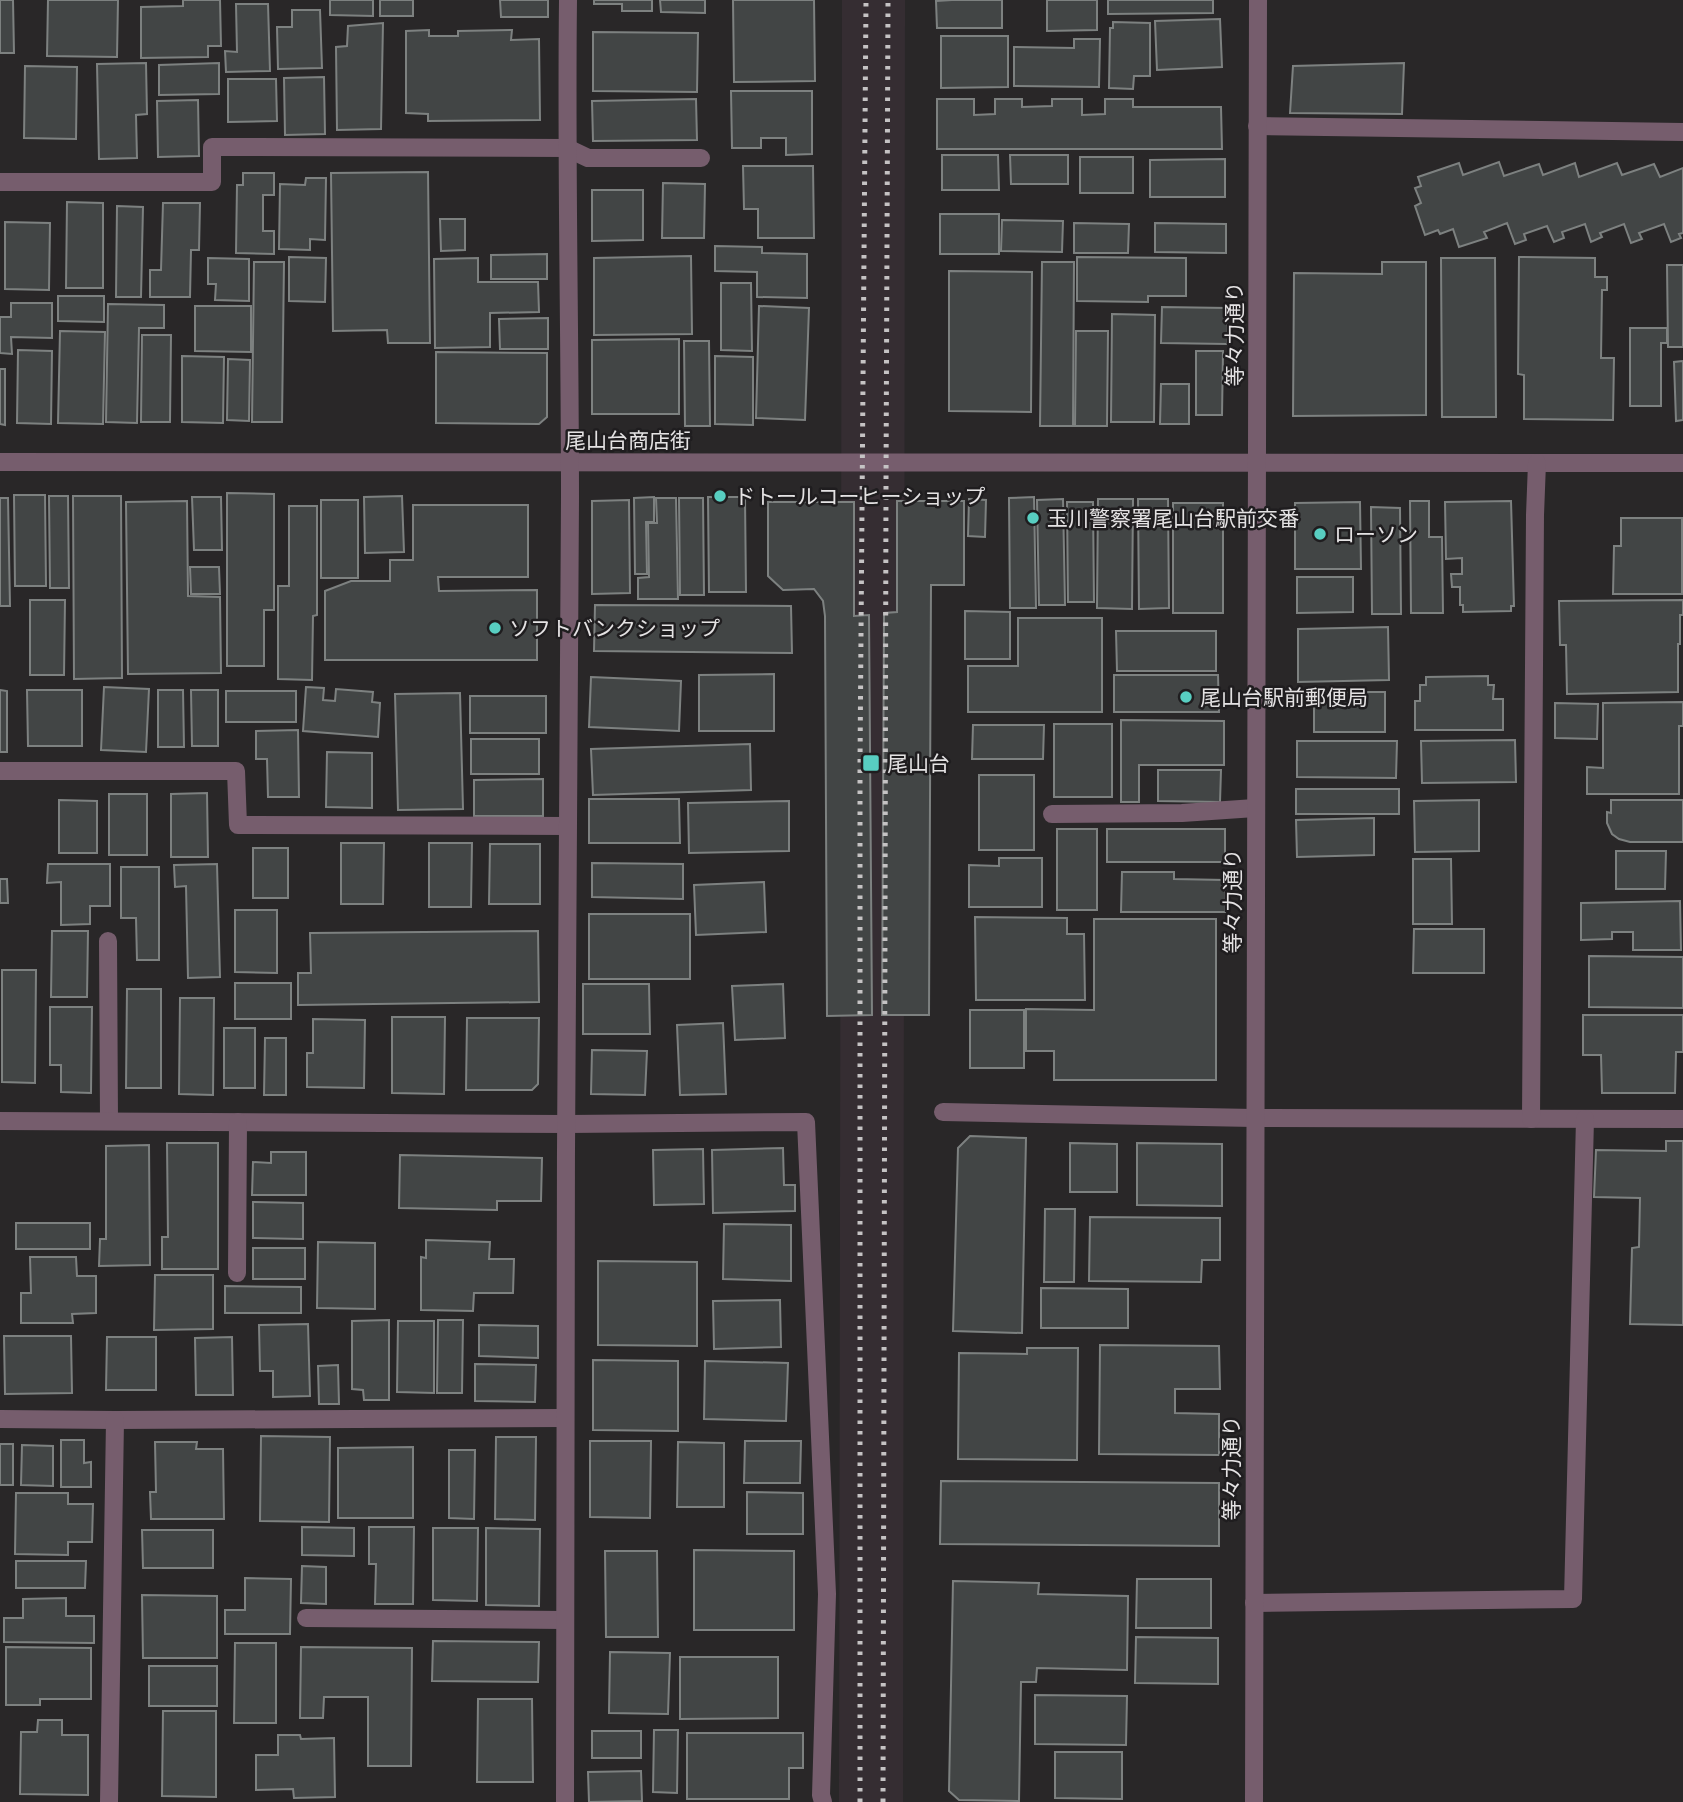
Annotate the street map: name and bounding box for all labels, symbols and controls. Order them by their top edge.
street label: 等々力通り [1223,282,1246,387]
street label: 尾山台商店街 [565,429,691,452]
place label: ドトールコーヒーショップ [734,485,985,508]
marker: ドトールコーヒーショップ [712,488,728,504]
place label: 玉川警察署尾山台駅前交番 [1047,507,1299,530]
marker: 玉川警察署尾山台駅前交番 [1025,510,1041,526]
place label: ローソン [1334,523,1418,546]
marker: ローソン [1312,526,1328,542]
place label: ソフトバンクショップ [509,617,720,640]
marker: ソフトバンクショップ [487,620,503,636]
place label: 尾山台駅前郵便局 [1200,686,1368,709]
marker: 尾山台駅前郵便局 [1178,689,1194,705]
place label: 尾山台 [887,752,950,775]
marker: 尾山台 [861,753,881,773]
street label: 等々力通り [1221,849,1244,954]
street label: 等々力通り [1220,1416,1243,1521]

